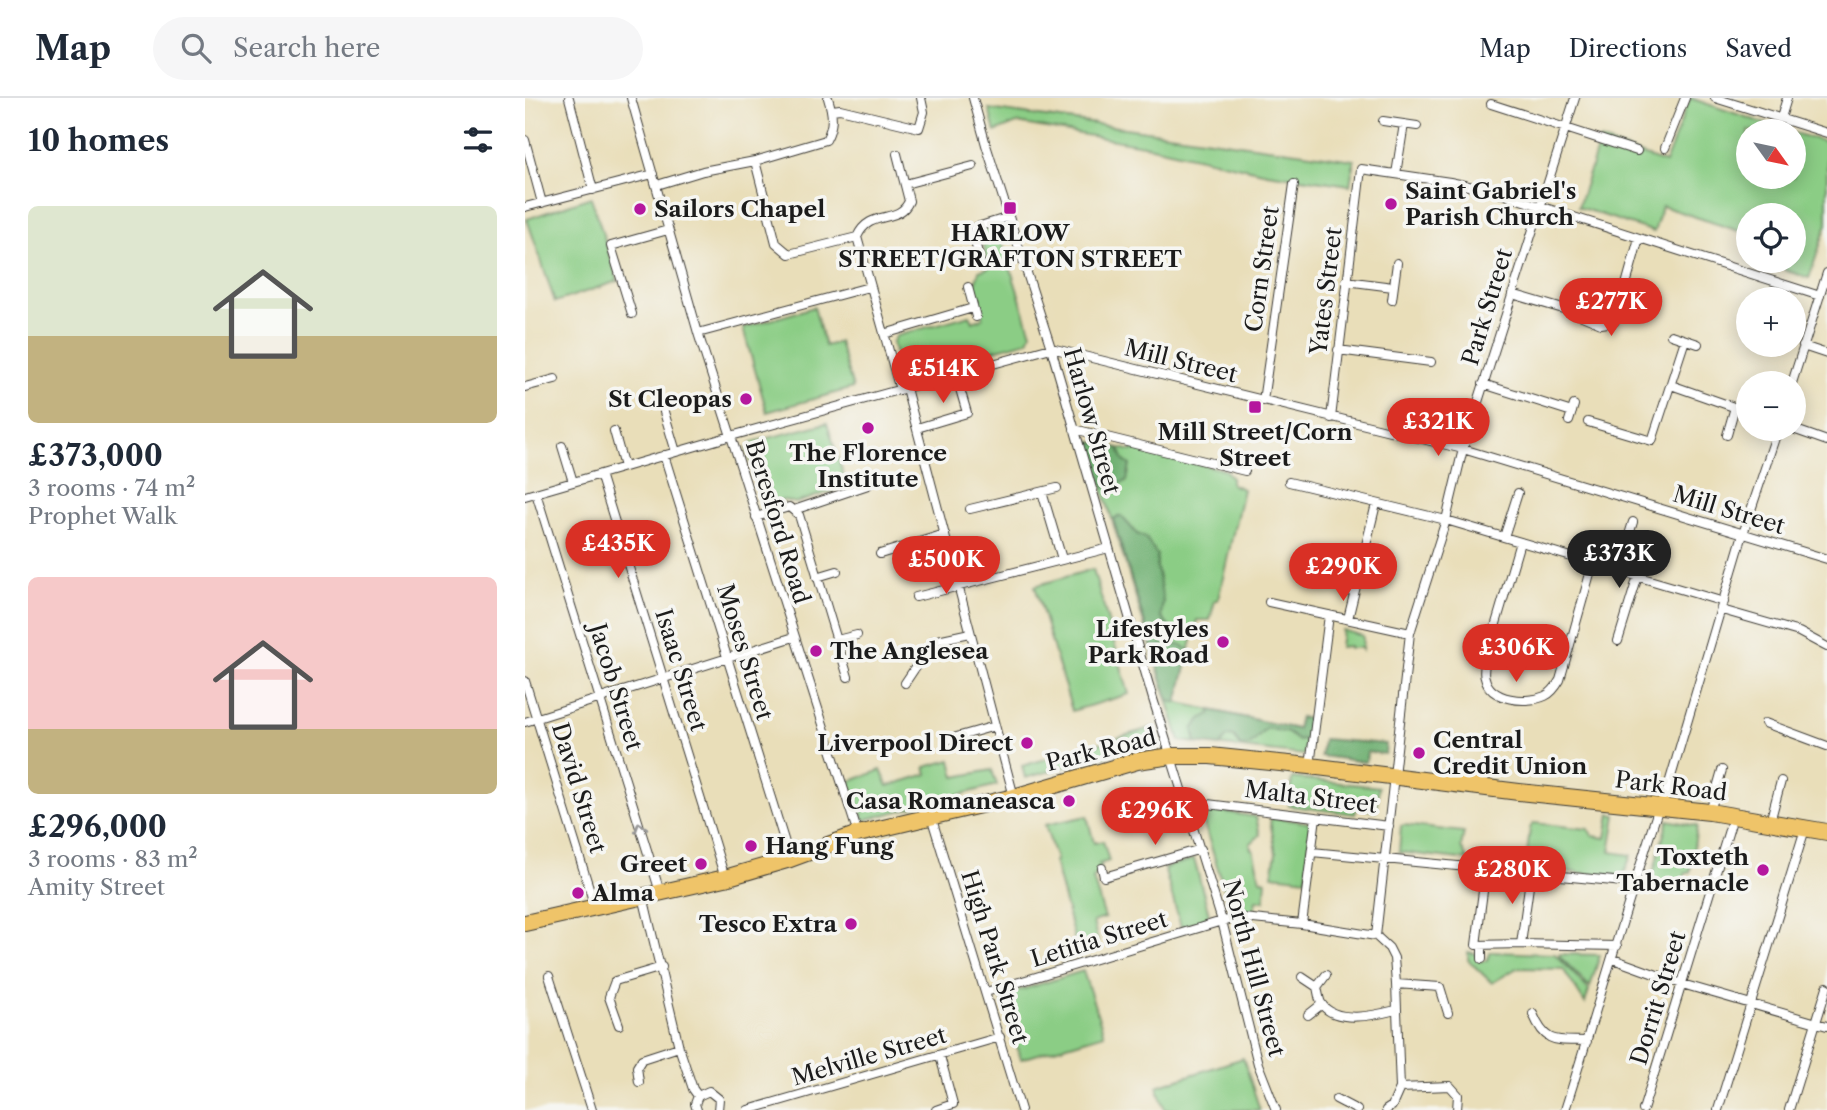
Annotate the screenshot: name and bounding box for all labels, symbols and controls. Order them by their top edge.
search box [153,17,643,80]
text: Map [35,28,111,69]
icon: search [177,29,215,67]
text: Search here [233,32,380,64]
text: Map [1479,34,1531,63]
text: Directions [1569,34,1687,63]
text: Saved [1725,34,1792,63]
north arrow [1736,119,1806,189]
map controls [1736,119,1806,441]
icon: filters [459,121,497,159]
text: 10 homes [28,122,169,159]
place label: Saint Gabriel's Parish Church [1405,177,1576,231]
place label: Sailors Chapel [654,195,825,223]
marker: Saint Gabriel's Parish Church [1383,196,1399,212]
marker: HARLOW STREET/GRAFTON STREET [1002,200,1018,216]
marker: Sailors Chapel [632,201,648,217]
button: locate [1736,203,1806,273]
street label: Corn Street [1239,204,1285,334]
place label: HARLOW STREET/GRAFTON STREET [838,219,1182,273]
street label: Yates Street [1304,225,1348,357]
street label: Park Street [1456,245,1518,369]
icon: home [200,251,326,377]
pin: £277K [1562,278,1660,338]
text: £277K [1575,287,1647,315]
button: + [1736,287,1806,357]
street label: Mill Street [1122,333,1240,389]
street label: Harlow Street [1058,344,1126,498]
pin: £514K [894,345,992,405]
text: £514K [908,354,978,382]
button: − [1736,371,1806,441]
place label: St Cleopas [608,385,732,413]
marker: St Cleopas [738,391,754,407]
pin: £321K [1389,398,1487,458]
marker: Mill Street/Corn Street [1247,399,1263,415]
text: £321K [1403,407,1473,435]
place label: Mill Street/Corn Street [1158,418,1353,472]
marker: The Florence Institute [860,420,876,436]
text: £373,000 [28,437,163,474]
street label: Beresford Road [740,437,816,607]
place label: The Florence Institute [789,439,947,493]
text: 3 rooms · 74 m² [28,474,195,502]
street label: Mill Street [1670,480,1788,540]
text: Prophet Walk [28,502,177,530]
pin: £435K [569,520,667,580]
text: £435K [581,529,655,557]
pin: £373K [1570,531,1668,590]
pin: £500K [897,536,995,596]
text: £373K [1583,539,1655,567]
pin: £290K [1294,544,1392,603]
text: £500K [908,545,984,573]
text: £290K [1305,552,1381,580]
street label: Moses Street [711,580,779,724]
street label: Isaac Street [649,606,713,734]
place label: Lifestyles Park Road [1088,615,1210,669]
street label: Jacob Street [583,617,649,754]
icon: home [200,622,326,748]
pin: £306K [1467,624,1565,684]
text: £306K [1478,633,1554,661]
marker: Lifestyles Park Road [1215,634,1231,650]
place label: The Anglesea [830,637,989,665]
marker: The Anglesea [808,643,824,659]
street label: David Street [546,719,612,857]
street label: Park Road [1043,723,1159,777]
place label: Central Credit Union [1433,726,1587,780]
place label: Liverpool Direct [817,729,1014,757]
marker: Liverpool Direct [1019,735,1035,751]
marker: Central Credit Union [1411,745,1427,761]
street label: Park Road [1613,765,1729,807]
street label: Malta Street [1243,775,1379,819]
place label: Casa Romaneasca [846,787,1056,815]
pin: £296K [1106,788,1204,847]
marker: Casa Romaneasca [1061,793,1077,809]
text: £296K [1118,796,1192,824]
text: £296,000 [28,808,167,845]
one-way arrow [634,821,649,833]
place label: Hang Fung [765,832,895,860]
marker: Hang Fung [743,838,759,854]
place label: Toxteth Tabernacle [1616,843,1749,897]
text: 3 rooms · 83 m² [28,845,198,873]
pin: £280K [1463,846,1561,906]
place label: Greet [620,850,688,878]
text: £280K [1474,855,1550,883]
marker: Greet [693,856,709,872]
marker: Toxteth Tabernacle [1755,862,1771,878]
street label: High Park Street [955,867,1035,1047]
text: Amity Street [28,873,165,901]
street label: North Hill Street [1217,876,1291,1060]
place label: Alma [591,879,655,907]
marker: Alma [570,885,586,901]
street label: Letitia Street [1027,905,1171,973]
place label: Tesco Extra [699,910,838,938]
marker: Tesco Extra [843,916,859,932]
street label: Dorrit Street [1624,928,1692,1068]
street label: Melville Street [788,1021,950,1091]

